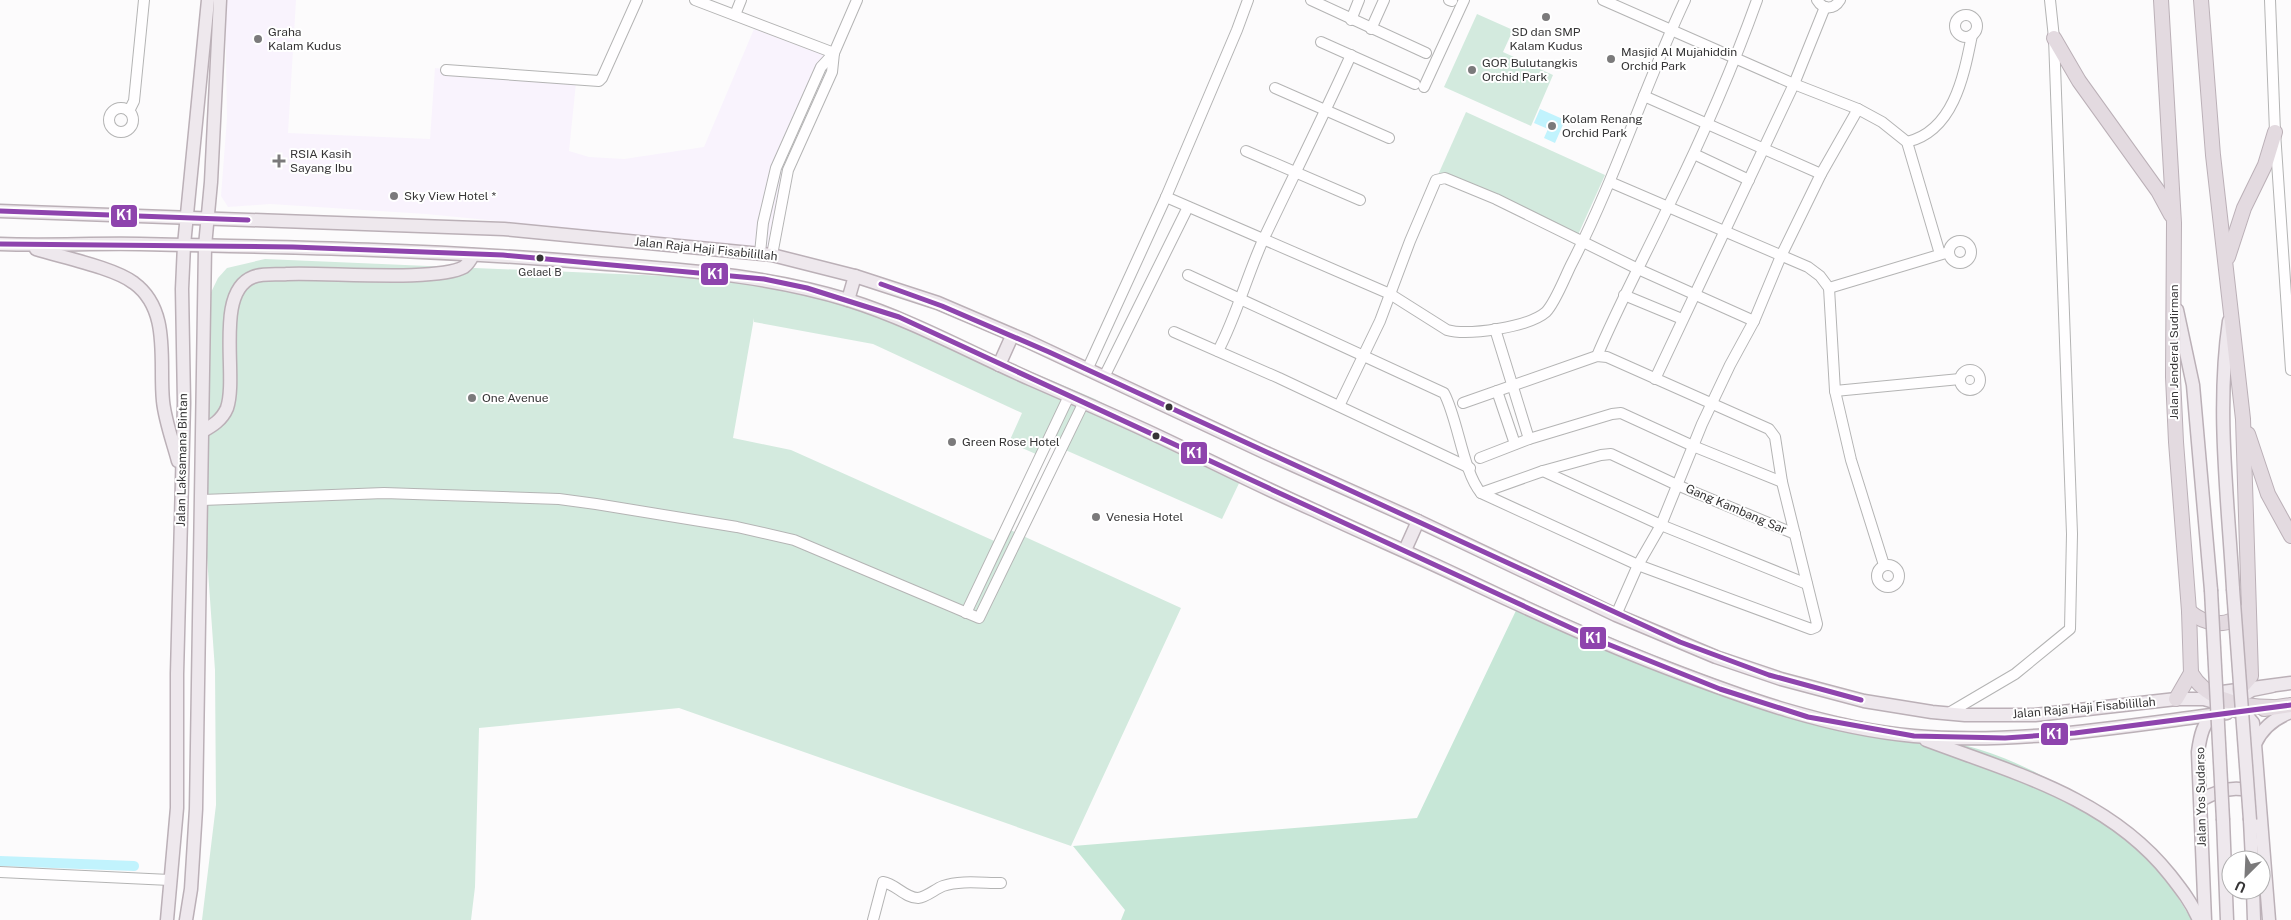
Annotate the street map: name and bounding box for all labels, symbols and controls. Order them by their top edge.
marker: SD dan SMP Kalam Kudus [1540,11,1552,23]
place label: Graha Kalam Kudus [268,25,341,53]
place label: SD dan SMP Kalam Kudus [1509,25,1583,53]
marker: Graha Kalam Kudus [252,33,264,45]
place label: Masjid Al Mujahiddin Orchid Park [1621,45,1737,73]
marker: Masjid Al Mujahiddin Orchid Park [1605,53,1617,65]
place label: GOR Bulutangkis Orchid Park [1482,56,1578,84]
marker: GOR Bulutangkis Orchid Park [1466,64,1478,76]
place label: Kolam Renang Orchid Park [1562,112,1643,140]
marker: Kolam Renang Orchid Park [1546,120,1558,132]
place label: RSIA Kasih Sayang Ibu [290,147,352,175]
marker: RSIA Kasih Sayang Ibu [272,154,286,168]
place label: Sky View Hotel * [404,189,496,203]
marker: Sky View Hotel * [388,190,400,202]
line badge: K1 [110,204,138,228]
text: K1 [116,207,132,223]
street label: Jalan Raja Haji Fisabilillah [634,235,778,263]
marker: Gelael B [535,253,545,263]
line badge: K1 [700,262,729,286]
place label: Gelael B [518,266,562,278]
text: K1 [707,266,723,282]
street label: Jalan Jenderal Sudirman [2167,284,2181,420]
place label: One Avenue [482,391,549,405]
marker: One Avenue [466,392,478,404]
street label: Jalan Laksamana Bintan [174,393,190,527]
unlabelled marker [1164,402,1174,412]
unlabelled marker [1151,431,1161,441]
place label: Green Rose Hotel [962,435,1060,449]
marker: Green Rose Hotel [946,436,958,448]
line badge: K1 [1180,441,1208,465]
text: K1 [1186,445,1202,461]
street label: Gang Kambang Sar [1683,481,1789,537]
place label: Venesia Hotel [1106,510,1184,524]
marker: Venesia Hotel [1090,511,1102,523]
line badge: K1 [1579,626,1607,650]
text: K1 [1585,630,1601,646]
street label: Jalan Raja Haji Fisabilillah [2012,695,2156,721]
line badge: K1 [2040,722,2069,746]
text: K1 [2046,726,2062,742]
street label: Jalan Yos Sudarso [2193,747,2209,847]
north arrow [2221,850,2271,900]
text: U [2233,878,2249,896]

